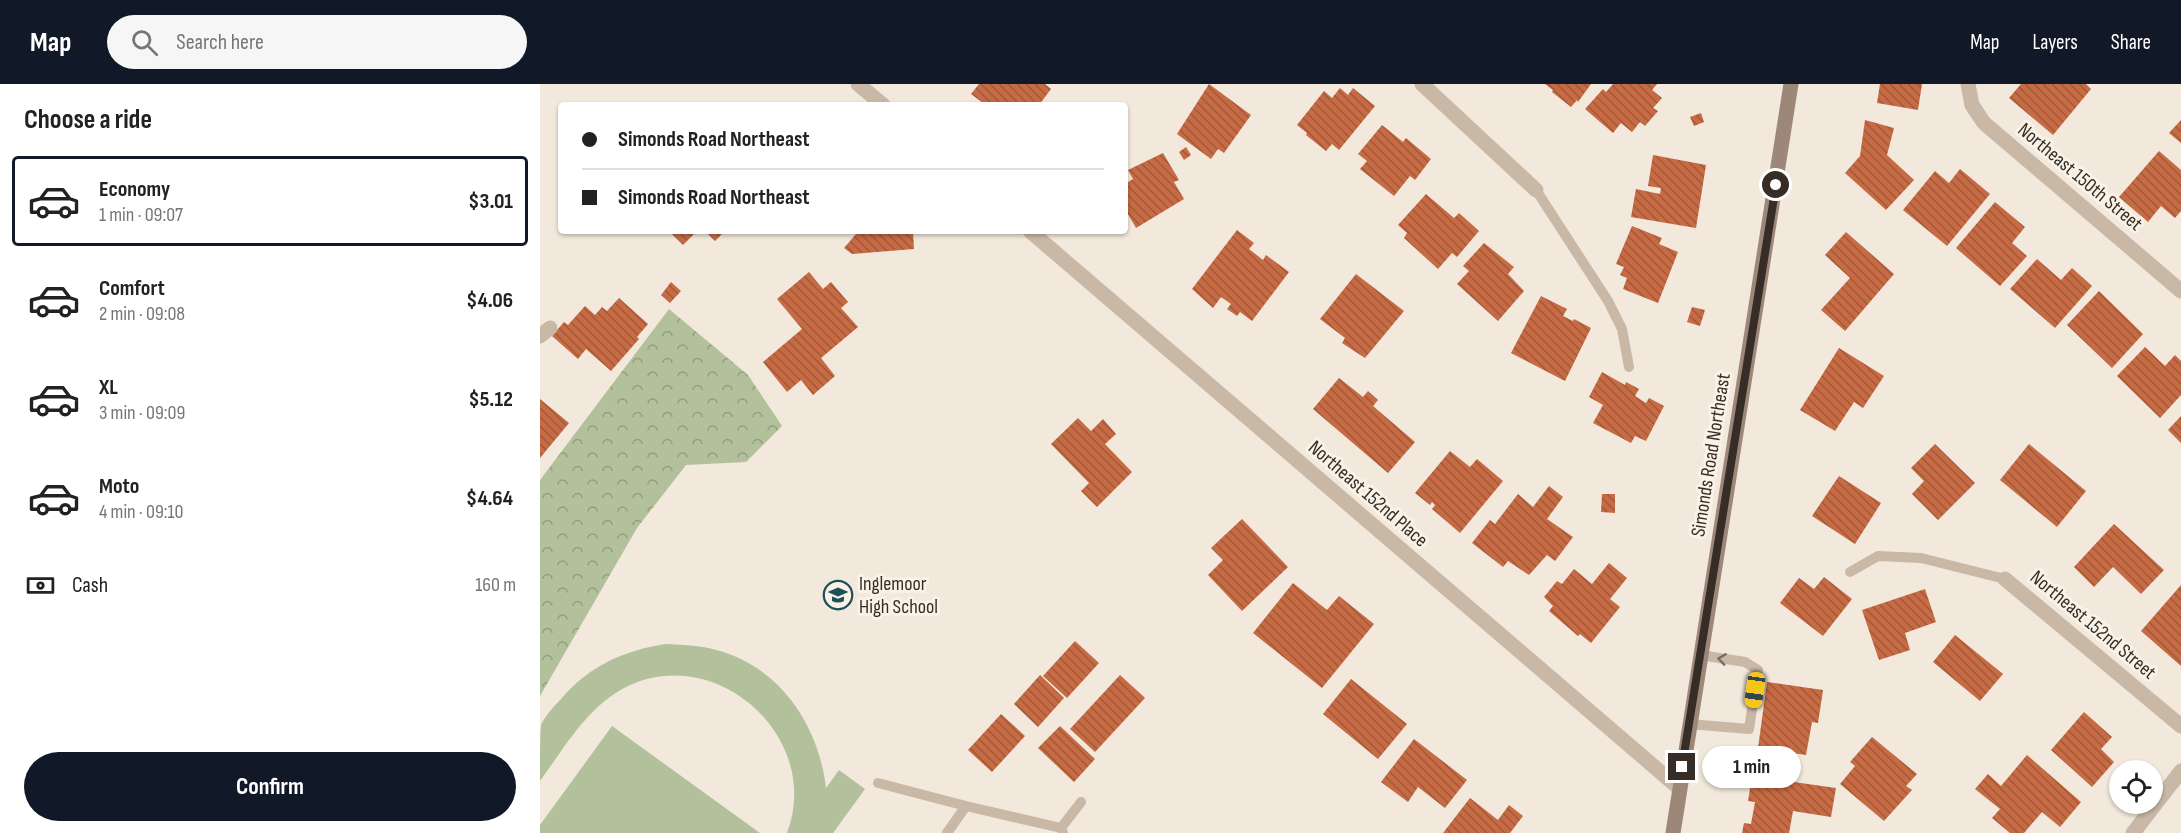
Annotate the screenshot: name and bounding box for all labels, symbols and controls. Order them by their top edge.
search box [107,15,527,69]
text: Map [30,26,71,59]
icon: search [128,26,161,59]
text: Search here [176,29,264,56]
text: Map [1970,30,1999,55]
text: Layers [2032,30,2078,55]
text: Share [2111,30,2151,55]
text: Choose a ride [24,104,152,136]
street label: Northeast 150th Street [2013,118,2147,236]
text: Simonds Road Northeast [618,126,810,153]
route start [1762,171,1789,198]
icon: car [27,174,81,228]
text: Economy [99,176,170,203]
text: Simonds Road Northeast [618,184,810,211]
text: $3.01 [468,188,513,215]
text: 1 min · 09:07 [99,203,183,227]
icon: car [27,273,81,327]
text: Comfort [99,275,165,302]
text: $4.06 [466,287,513,314]
text: 2 min · 09:08 [99,302,185,326]
street label: Simonds Road Northeast [1686,371,1736,539]
icon: car [27,372,81,426]
text: XL [99,374,118,401]
text: $5.12 [468,386,513,413]
text: 3 min · 09:09 [99,401,185,425]
street label: Northeast 152nd Place [1303,436,1433,552]
icon: car [27,471,81,525]
text: Moto [99,473,139,500]
text: $4.64 [466,485,513,512]
text: 4 min · 09:10 [99,500,183,524]
street label: Northeast 152nd Street [2025,565,2161,685]
icon: cash [24,569,57,602]
text: Cash [72,572,108,599]
place label: Inglemoor High School [859,572,938,619]
text: 160 m [475,573,516,597]
school or university icon: Inglemoor High School [822,579,854,611]
one-way arrow [1718,653,1727,665]
car [1744,671,1766,709]
callout: 1 min [1703,746,1802,788]
button: Confirm [24,752,516,821]
route end [1668,753,1695,780]
text: 1 min [1733,755,1770,779]
map controls [2109,760,2163,814]
button: locate [2109,760,2163,814]

